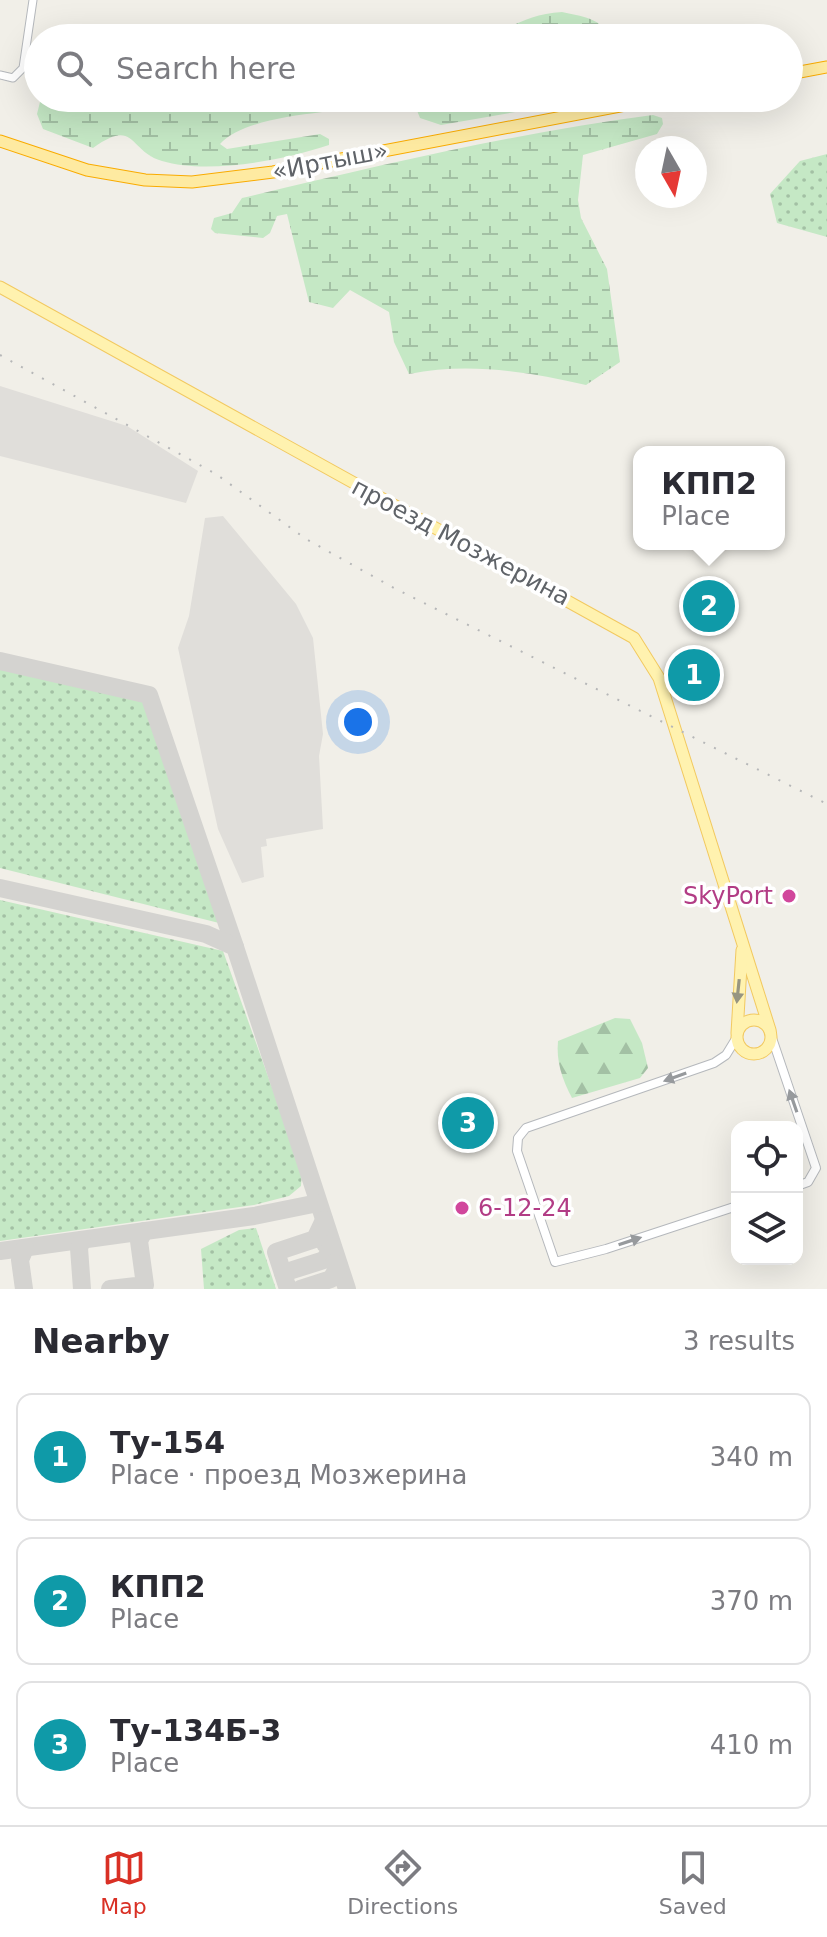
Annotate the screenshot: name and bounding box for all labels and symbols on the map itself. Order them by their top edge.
street label: «Иртыш» [270,136,390,186]
north arrow [635,136,707,208]
street label: проезд Мозжерина [347,473,575,611]
pin: 2 [683,576,735,636]
pin: 1 [668,645,720,705]
your location [338,702,378,742]
place label: SkyPort [683,882,773,910]
marker: SkyPort [780,887,798,905]
one-way arrow [731,979,744,1004]
one-way arrow [662,1071,686,1084]
one-way arrow [787,1089,799,1113]
pin: 3 [442,1093,494,1153]
place label: 6-12-24 [478,1194,572,1222]
marker: 6-12-24 [453,1199,471,1217]
one-way arrow [618,1235,642,1247]

